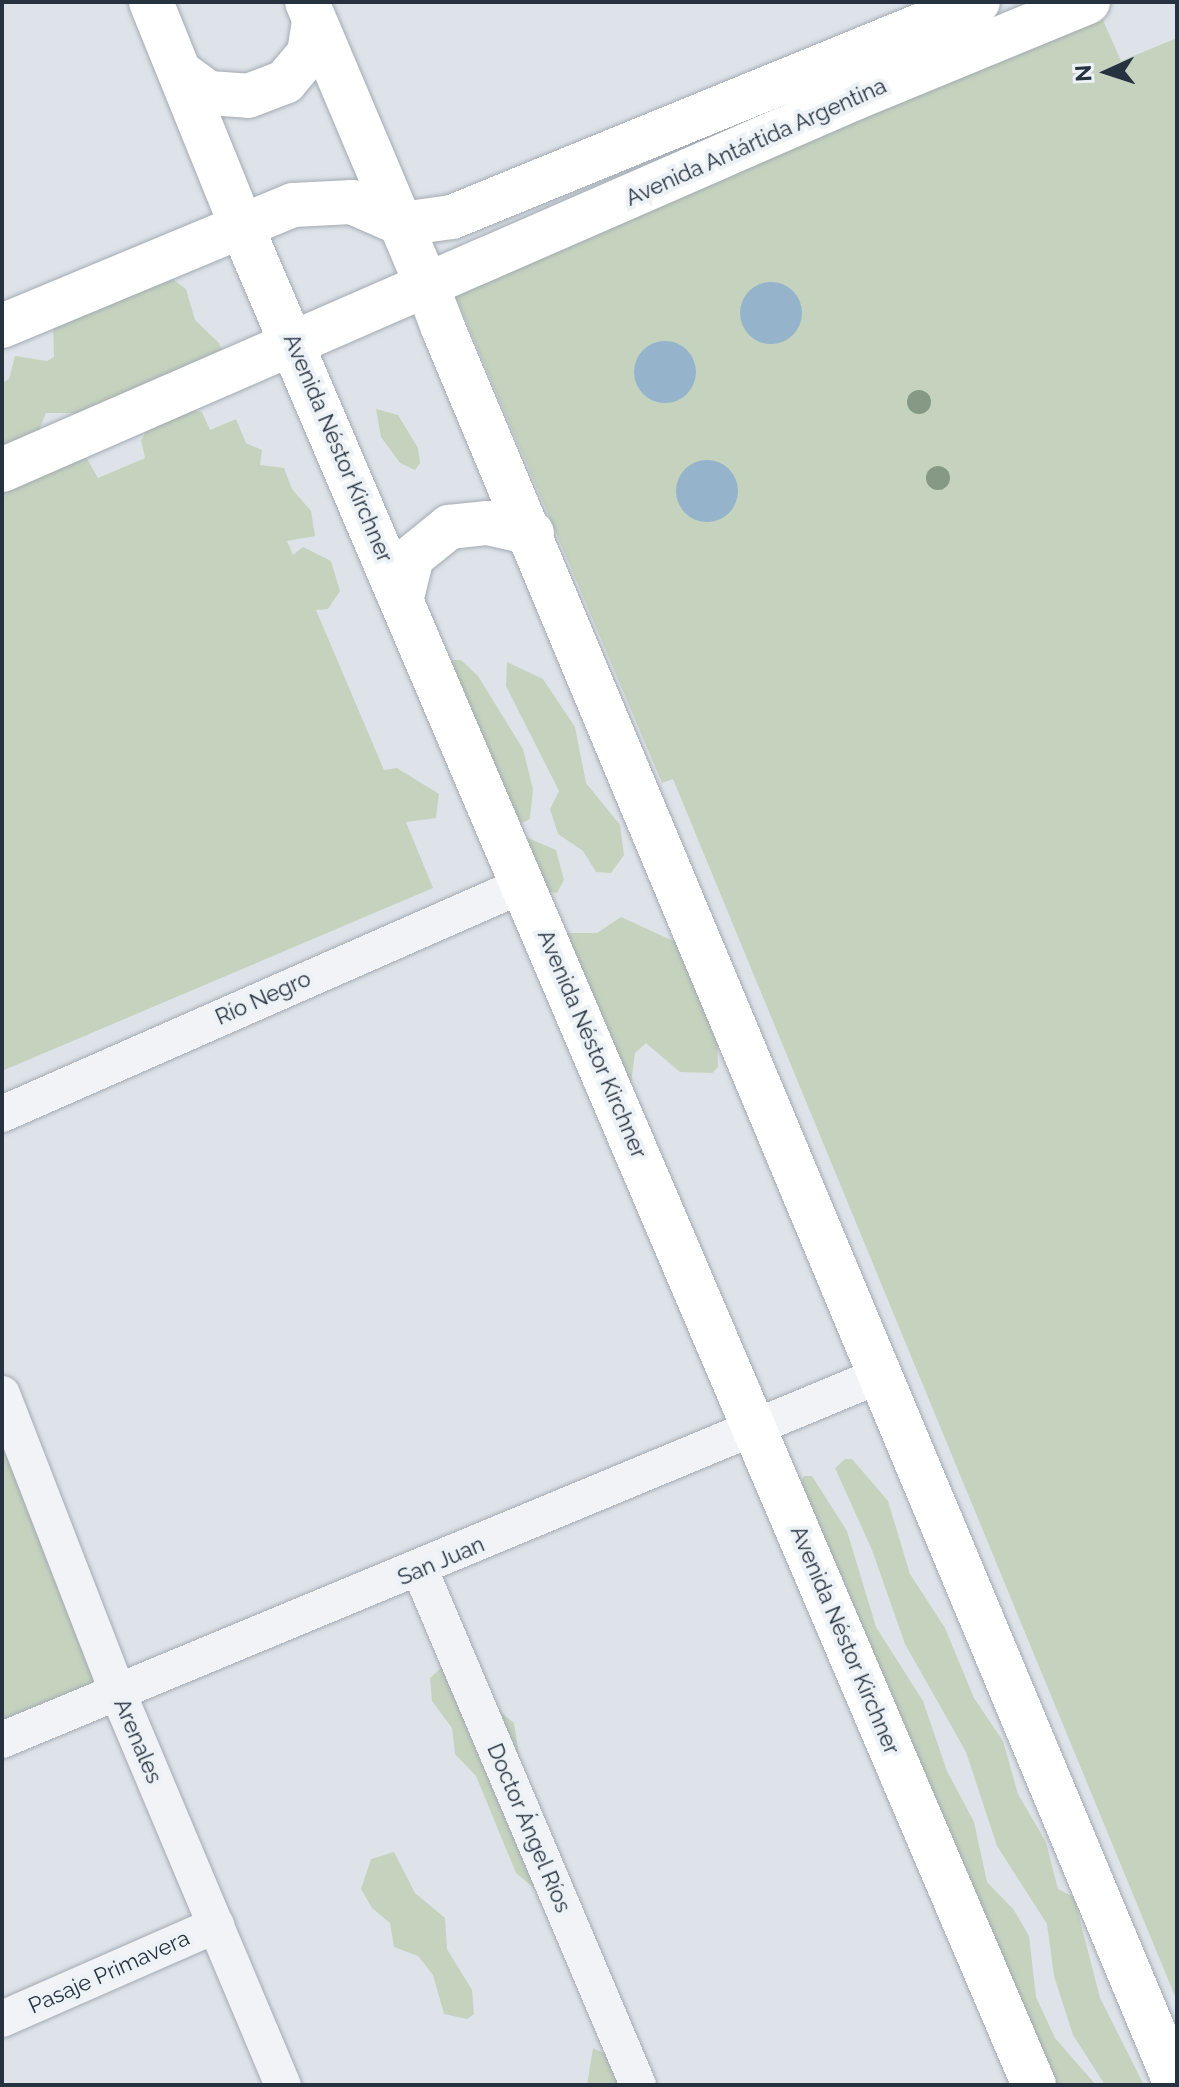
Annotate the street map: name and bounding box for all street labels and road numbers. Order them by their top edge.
street label: Avenida Antártida Argentina [621,72,891,212]
street label: Avenida Néstor Kirchner [278,330,398,566]
street label: Avenida Néstor Kirchner [532,926,652,1162]
street label: Río Negro [211,965,315,1031]
street label: Avenida Néstor Kirchner [785,1522,905,1758]
street label: San Juan [393,1531,489,1591]
street label: Arenales [108,1695,168,1787]
street label: Doctor Ángel Ríos [481,1739,577,1917]
street label: Pasaje Primavera [24,1925,194,2019]

